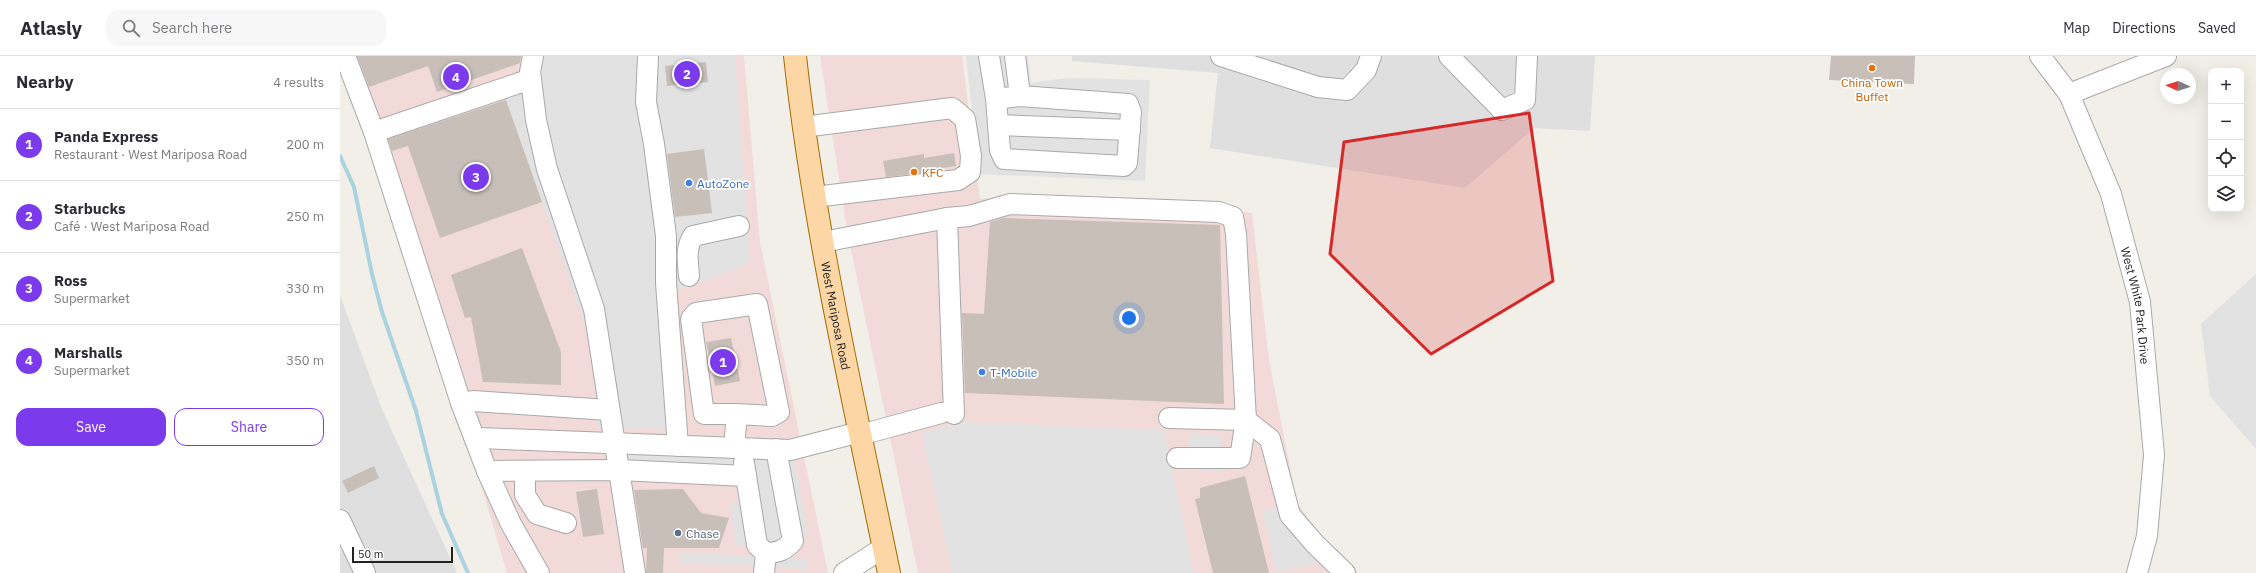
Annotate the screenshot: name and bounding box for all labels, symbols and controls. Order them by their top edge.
search box [106,10,386,46]
text: Atlasly [20,16,82,40]
icon: search [120,17,142,39]
text: Search here [152,18,232,37]
text: Map [2063,19,2090,37]
text: Directions [2112,19,2176,37]
text: Saved [2198,19,2236,37]
pin: 2 [674,59,700,89]
pin: 4 [443,62,469,92]
marker: China Town Buffet [1867,63,1877,73]
north arrow [2160,68,2196,104]
map controls [2208,68,2244,212]
button: + [2208,68,2244,104]
text: Nearby [16,71,74,93]
text: 4 results [273,74,324,91]
place label: China Town Buffet [1841,75,1903,104]
button: − [2208,104,2244,140]
text: Panda Express [54,127,158,146]
text: 1 [25,136,33,153]
text: 200 m [286,136,324,153]
button: locate [2208,140,2244,176]
text: Restaurant · West Mariposa Road [54,146,247,163]
pin: 3 [463,162,489,192]
place label: KFC [922,165,944,180]
marker: KFC [909,167,919,177]
place label: AutoZone [697,176,750,191]
button: layers [2208,176,2244,212]
marker: AutoZone [684,178,694,188]
text: Starbucks [54,199,126,218]
text: 2 [25,208,33,225]
text: 250 m [286,208,324,225]
text: Café · West Mariposa Road [54,218,210,235]
street label: West White Park Drive [2118,245,2153,365]
street label: West Mariposa Road [818,260,854,371]
text: Ross [54,271,87,290]
text: 3 [25,280,33,297]
text: 330 m [286,280,324,297]
text: Supermarket [54,290,130,307]
your location [1119,308,1139,328]
text: Marshalls [54,343,122,362]
pin: 1 [710,347,736,377]
text: 4 [25,352,33,369]
text: 350 m [286,352,324,369]
text: Supermarket [54,362,130,379]
place label: T-Mobile [990,365,1038,380]
marker: T-Mobile [977,367,987,377]
button: Save [16,408,166,446]
button: Share [174,408,324,446]
place label: Chase [686,526,720,541]
marker: Chase [673,528,683,538]
scale bar [352,545,453,564]
text: 50 m [358,547,383,561]

